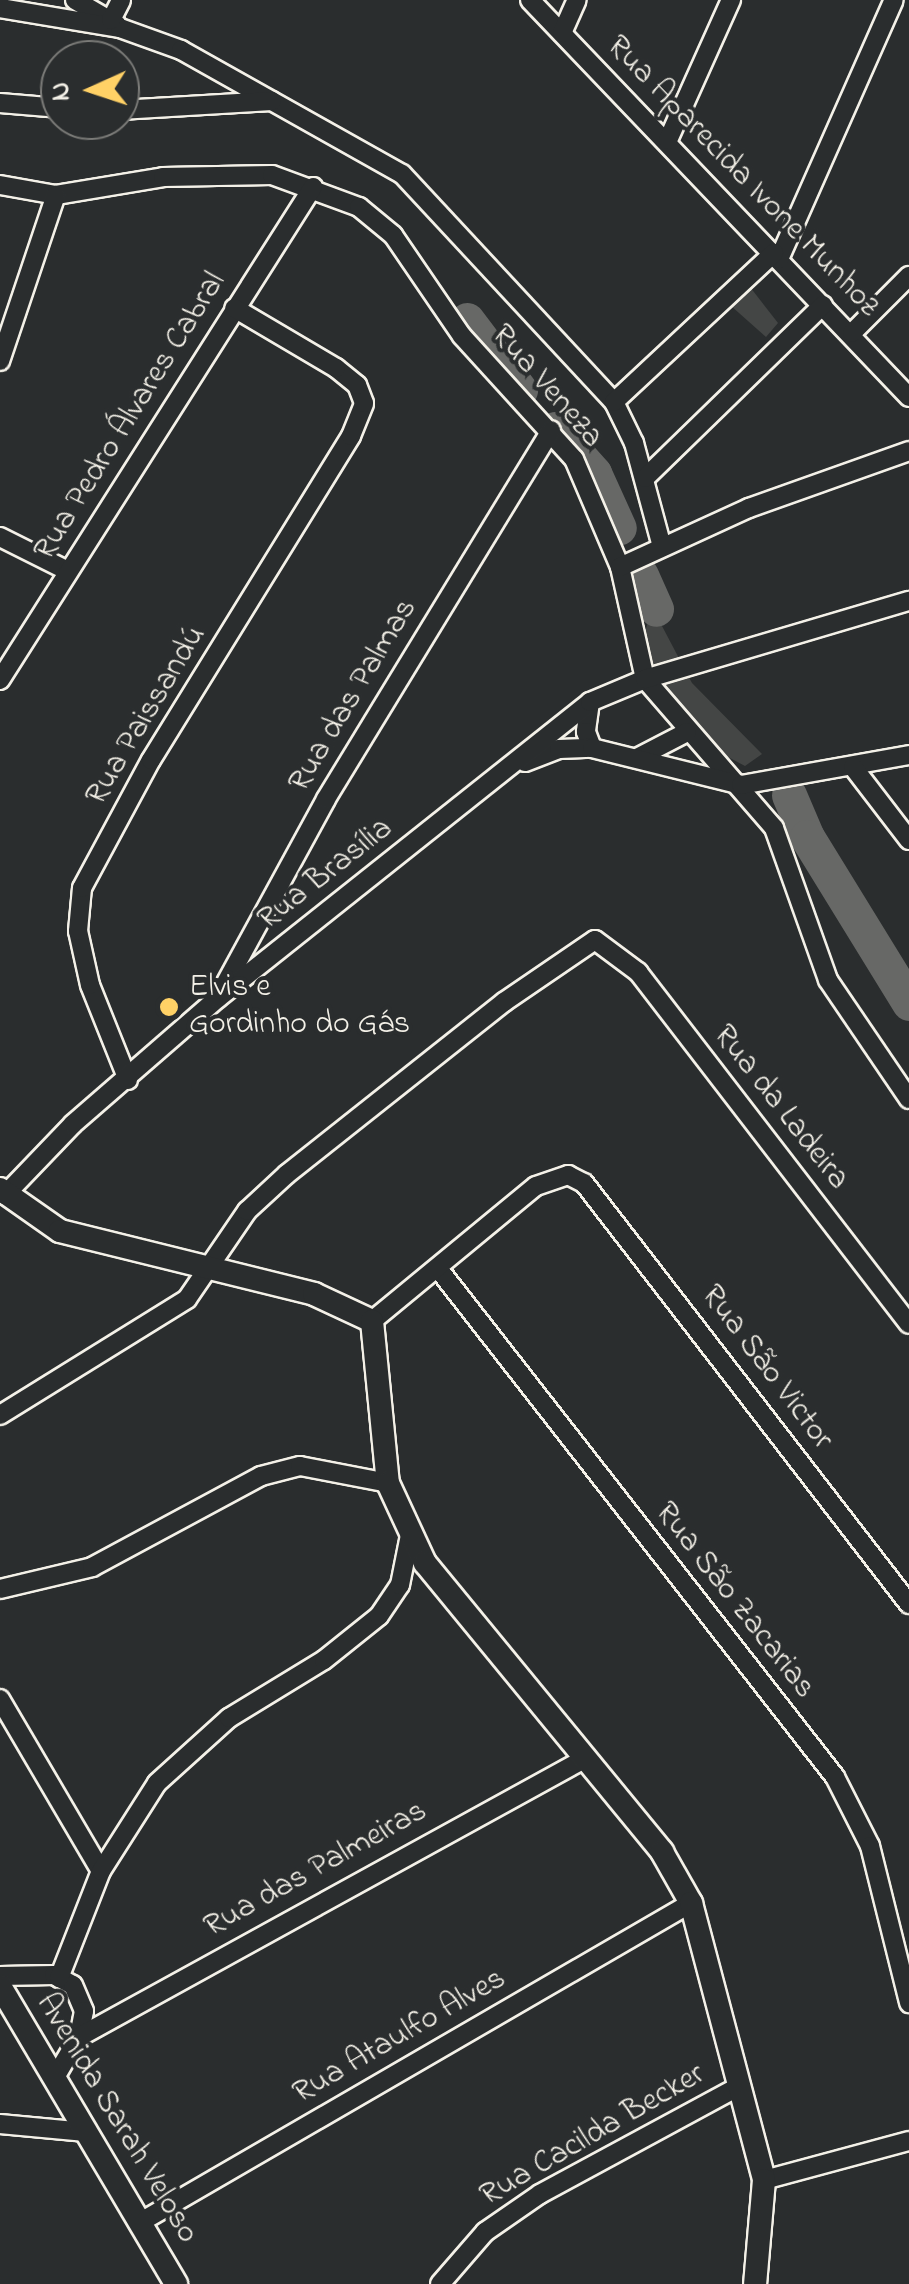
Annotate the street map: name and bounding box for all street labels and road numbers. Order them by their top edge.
street label: Rua Aparecida Ivone Munhoz [597,28,887,326]
street label: Rua Pedro Álvares Cabral [27,266,235,568]
street label: Rua Veneza [482,317,610,457]
street label: Rua das Palmas [281,593,427,799]
street label: Rua Paissandú [78,619,216,813]
street label: Rua Brasília [251,810,401,940]
street label: Rua da Ladeira [704,1018,856,1198]
street label: Rua São Victor [692,1278,840,1458]
street label: Rua São Zacarias [645,1495,823,1707]
street label: Rua das Palmeiras [198,1793,434,1947]
street label: Rua Ataulfo Alves [287,1961,513,2113]
street label: Avenida Sarah Veloso [26,1987,206,2251]
street label: Rua Cacilda Becker [474,2056,712,2216]

